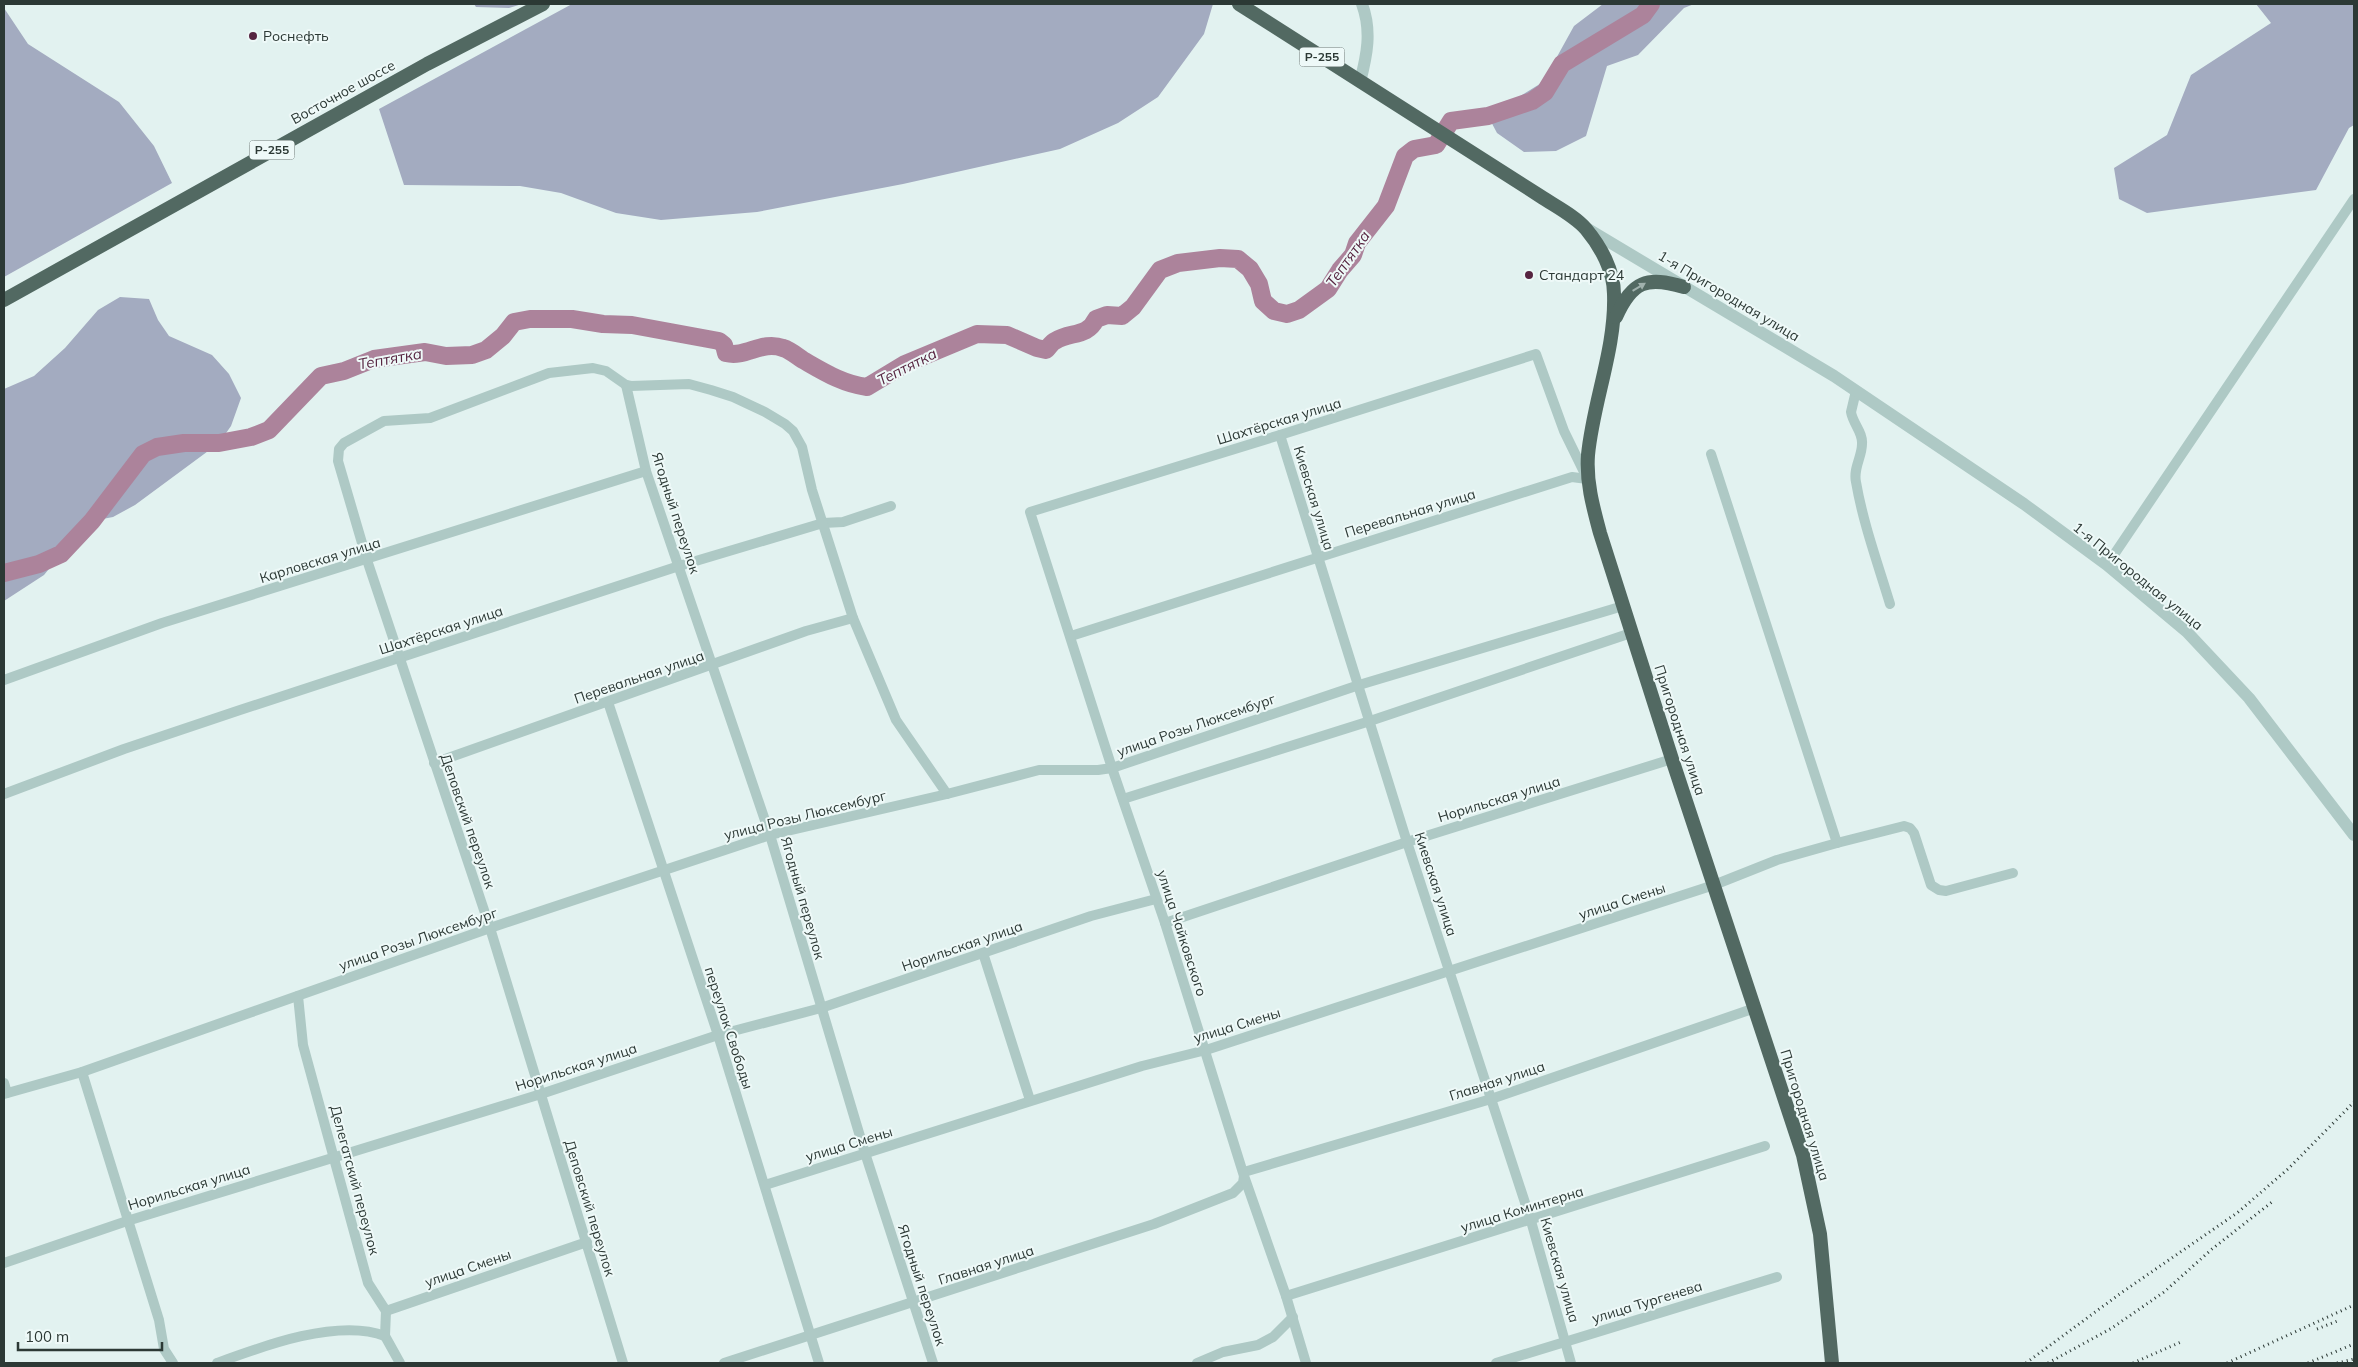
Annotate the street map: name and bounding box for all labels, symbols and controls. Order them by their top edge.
place label: Роснефть [263,27,329,45]
marker: Роснефть [247,30,259,42]
road number: Р-255 [1300,48,1344,66]
street label: Восточное шоссе [288,56,399,128]
road number: Р-255 [250,140,294,160]
water label: Тептятка [1321,227,1374,290]
street label: 1-я Пригородная улица [1655,247,1803,345]
place label: Стандарт 24 [1539,266,1625,284]
marker: Стандарт 24 [1523,269,1535,281]
one-way arrow [1633,282,1646,291]
water label: Тептятка [357,344,423,373]
water label: Тептятка [874,344,940,390]
street label: Шахтёрская улица [1215,394,1343,448]
street label: Киевская улица [1290,444,1338,552]
street label: Ягодный переулок [648,450,704,576]
street label: Перевальная улица [1342,485,1478,541]
street label: 1-я Пригородная улица [2069,518,2207,634]
street label: Карловская улица [257,533,383,587]
street label: Шахтёрская улица [377,601,505,659]
street label: Перевальная улица [572,646,706,708]
street label: Пригородная улица [1650,662,1710,798]
street label: улица Розы Люксембург [1114,689,1278,761]
street label: Деповский переулок [436,751,500,891]
street label: Норильская улица [1436,772,1562,826]
street label: улица Розы Люксембург [722,786,889,844]
street label: Киевская улица [1411,830,1461,938]
street label: Ягодный переулок [777,835,829,962]
street label: улица Чайковского [1153,868,1211,998]
street label: улица Смены [1576,879,1668,923]
street label: улица Розы Люксембург [336,903,500,975]
street label: Норильская улица [899,917,1025,975]
street label: переулок Свободы [701,964,757,1092]
street label: улица Смены [1191,1003,1283,1047]
street label: Норильская улица [513,1039,639,1095]
street label: Пригородная улица [1776,1047,1834,1183]
street label: Главная улица [1447,1057,1547,1105]
street label: Делегатский переулок [326,1103,384,1257]
street label: улица Смены [803,1122,895,1166]
street label: Деповский переулок [561,1138,619,1279]
street label: Норильская улица [126,1160,252,1214]
street label: улица Коминтерна [1458,1182,1586,1236]
street label: Киевская улица [1536,1215,1584,1325]
street label: Ягодный переулок [894,1222,950,1348]
street label: Главная улица [936,1241,1036,1289]
street label: улица Смены [423,1245,513,1291]
street label: улица Тургенева [1590,1277,1704,1327]
scale bar [18,1320,161,1352]
text: 100 m [25,1327,69,1346]

